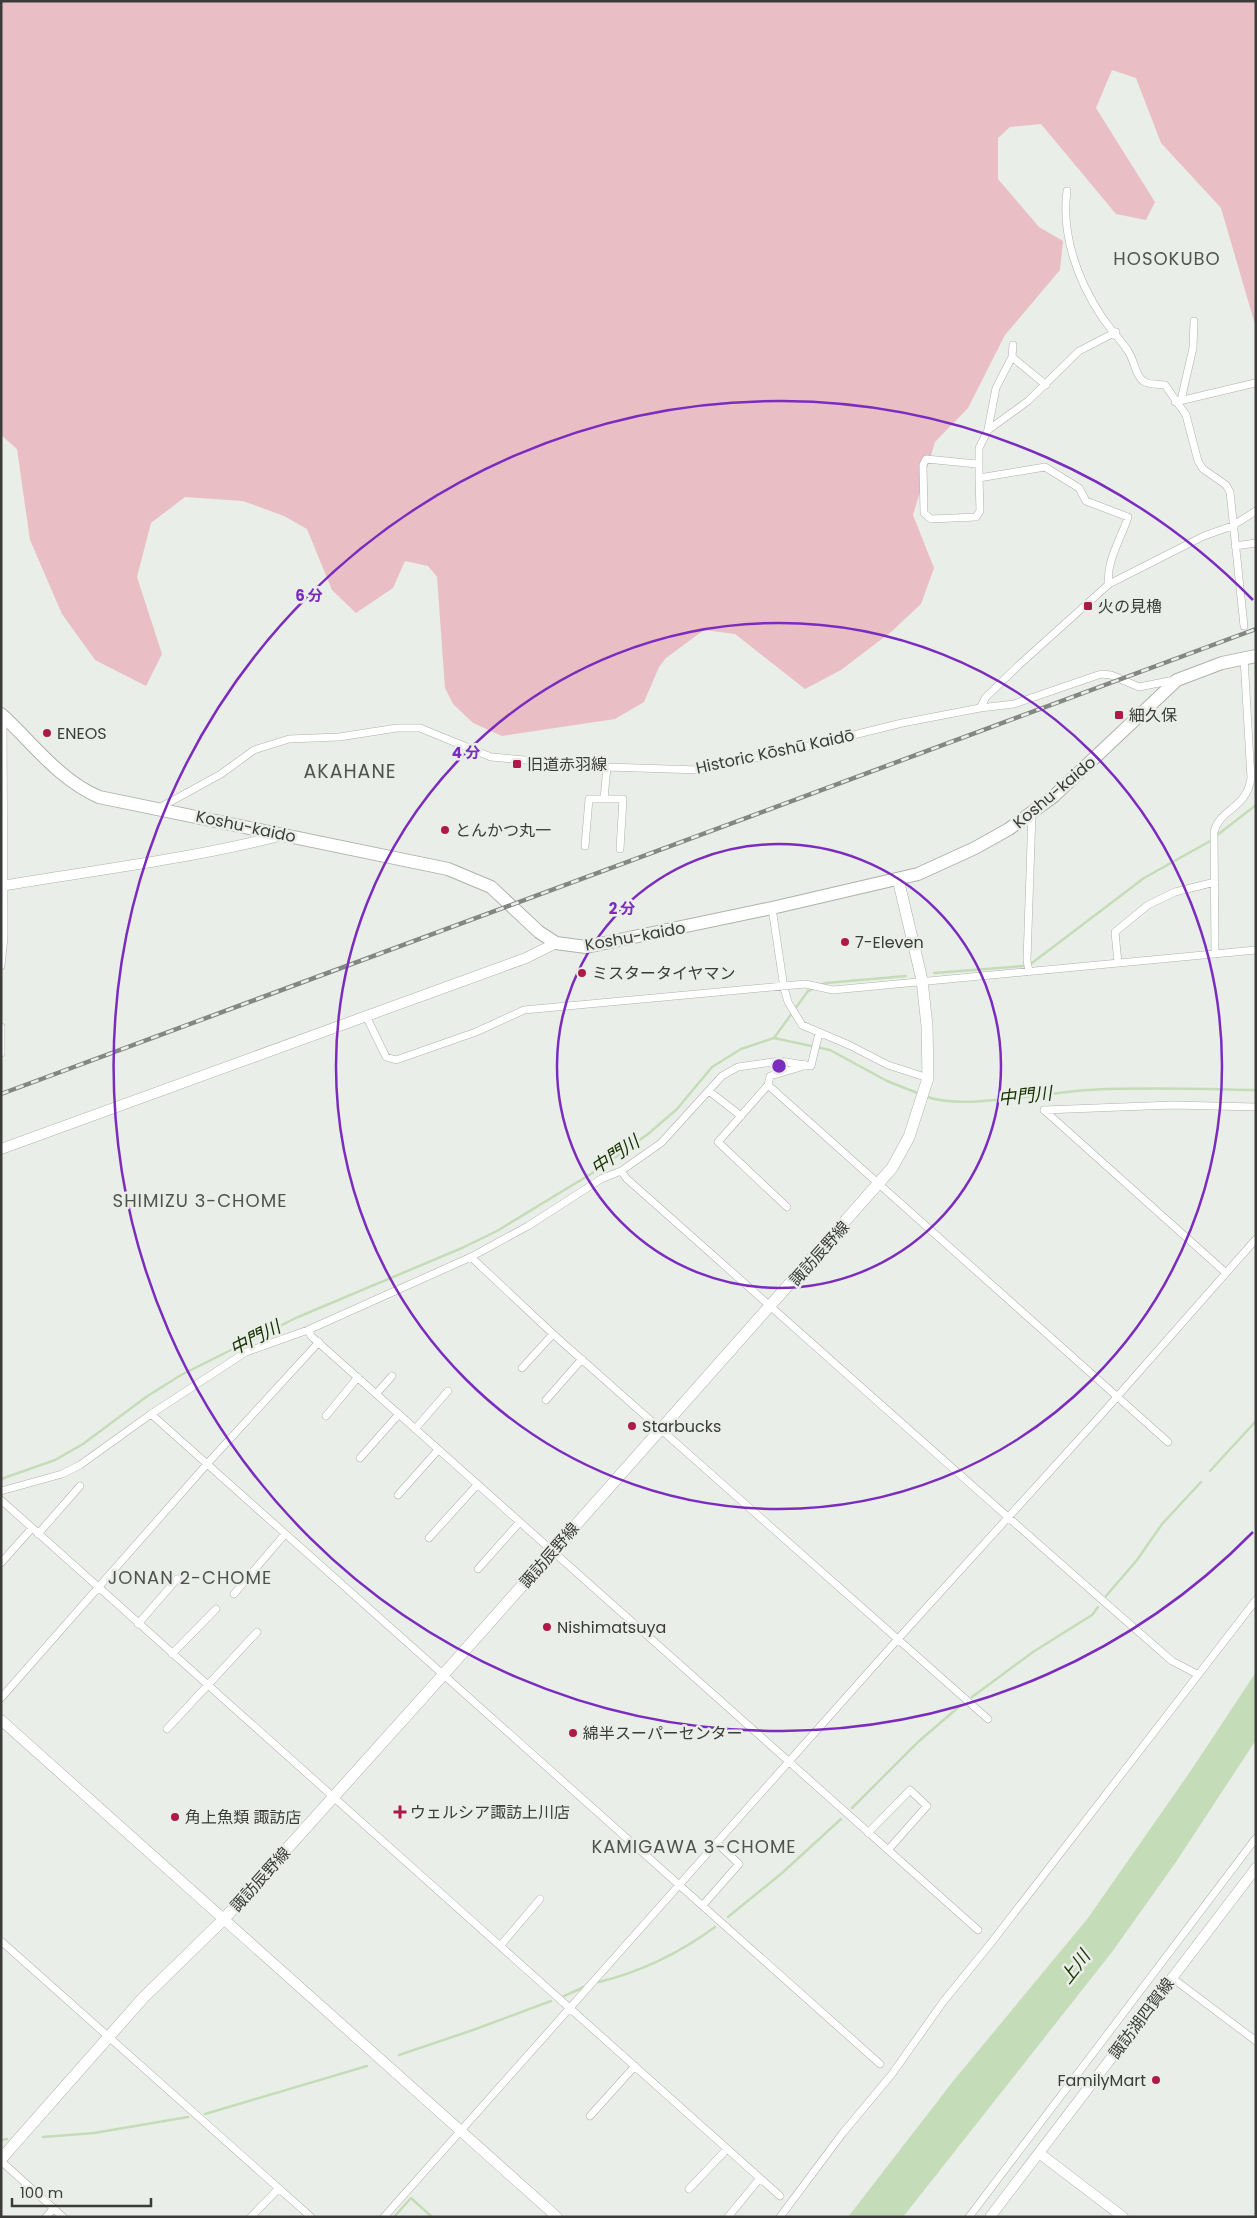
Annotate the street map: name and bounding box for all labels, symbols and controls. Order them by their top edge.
district label: HOSOKUBO [1113,246,1221,271]
text: 6 分 [295,585,323,606]
place label: 火の見櫓 [1098,595,1162,618]
marker: 火の見櫓 [1082,600,1094,612]
place label: 細久保 [1129,704,1177,727]
marker: 細久保 [1113,709,1125,721]
place label: ENEOS [57,722,107,745]
street label: Historic Kōshū Kaidō [694,723,857,780]
marker: ENEOS [41,727,53,739]
text: 4 分 [452,742,480,763]
street label: Koshu-kaido [1008,751,1101,834]
place label: 旧道赤羽線 [527,753,607,776]
district label: AKAHANE [303,758,397,785]
marker: 旧道赤羽線 [511,758,523,770]
street label: Koshu-kaido [194,805,298,848]
place label: とんかつ丸一 [455,819,551,842]
marker: とんかつ丸一 [439,824,451,836]
text: 2 分 [609,898,635,919]
street label: Koshu-kaido [583,916,687,957]
place label: 7-Eleven [855,931,924,954]
marker: 7-Eleven [839,936,851,948]
place label: ミスタータイヤマン [592,962,736,985]
marker: ミスタータイヤマン [576,967,588,979]
centre of rings [770,1057,788,1075]
water label: 中門川 [997,1080,1055,1111]
water label: 中門川 [585,1128,646,1180]
district label: SHIMIZU 3-CHOME [113,1188,287,1213]
street label: 諏訪辰野線 [784,1216,855,1291]
water label: 中門川 [225,1313,286,1361]
place label: Starbucks [642,1415,721,1438]
marker: Starbucks [626,1420,638,1432]
street label: 諏訪辰野線 [514,1518,584,1593]
district label: JONAN 2-CHOME [108,1565,272,1590]
place label: Nishimatsuya [557,1616,666,1639]
marker: Nishimatsuya [541,1621,553,1633]
place label: 綿半スーパーセンター [583,1722,743,1745]
marker: 綿半スーパーセンター [567,1727,579,1739]
place label: ウェルシア諏訪上川店 [410,1801,570,1824]
place label: 角上魚類 諏訪店 [185,1806,301,1829]
marker: ウェルシア諏訪上川店 [394,1806,406,1818]
marker: 角上魚類 諏訪店 [169,1811,181,1823]
district label: KAMIGAWA 3-CHOME [591,1834,797,1859]
street label: 諏訪辰野線 [225,1842,296,1917]
water label: 上川 [1054,1943,1097,1989]
street label: 諏訪湖四賀線 [1103,1973,1179,2064]
place label: FamilyMart [1057,2069,1146,2092]
marker: FamilyMart [1150,2074,1162,2086]
scale bar [12,2176,151,2208]
text: 100 m [20,2182,63,2203]

